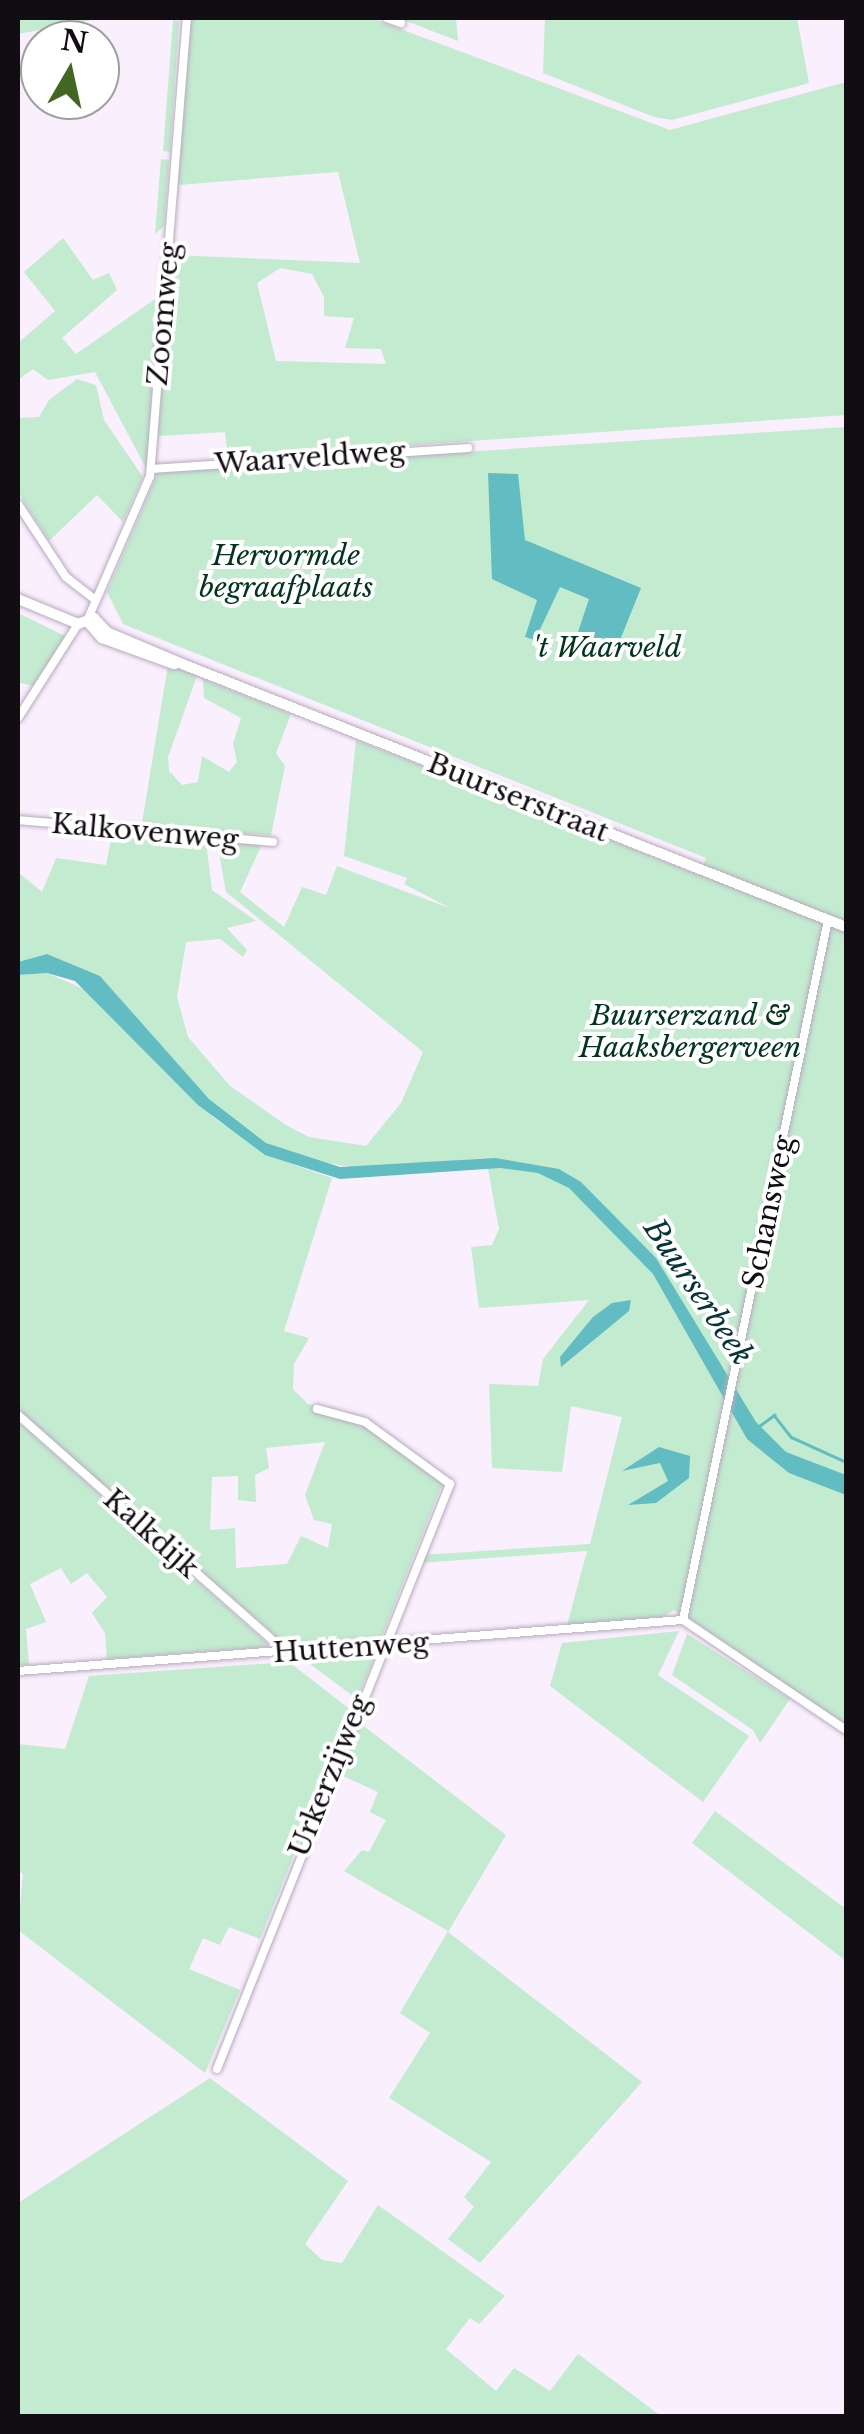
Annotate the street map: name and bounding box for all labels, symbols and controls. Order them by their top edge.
north arrow [20,20,120,120]
text: N [59,23,90,61]
street label: Zoomweg [141,241,187,387]
street label: Waarveldweg [213,435,407,481]
park label: Hervormde begraafplaats [199,539,373,605]
park label: 't Waarveld [532,631,682,665]
street label: Buurserstraat [422,746,614,850]
street label: Kalkovenweg [50,807,240,857]
park label: Buurserzand & Haaksbergerveen [579,999,801,1065]
street label: Schansweg [736,1132,802,1292]
water label: Buurserbeek [636,1212,760,1372]
street label: Kalkdijk [96,1482,206,1586]
street label: Huttenweg [272,1626,430,1670]
street label: Urkerzijweg [282,1690,378,1862]

